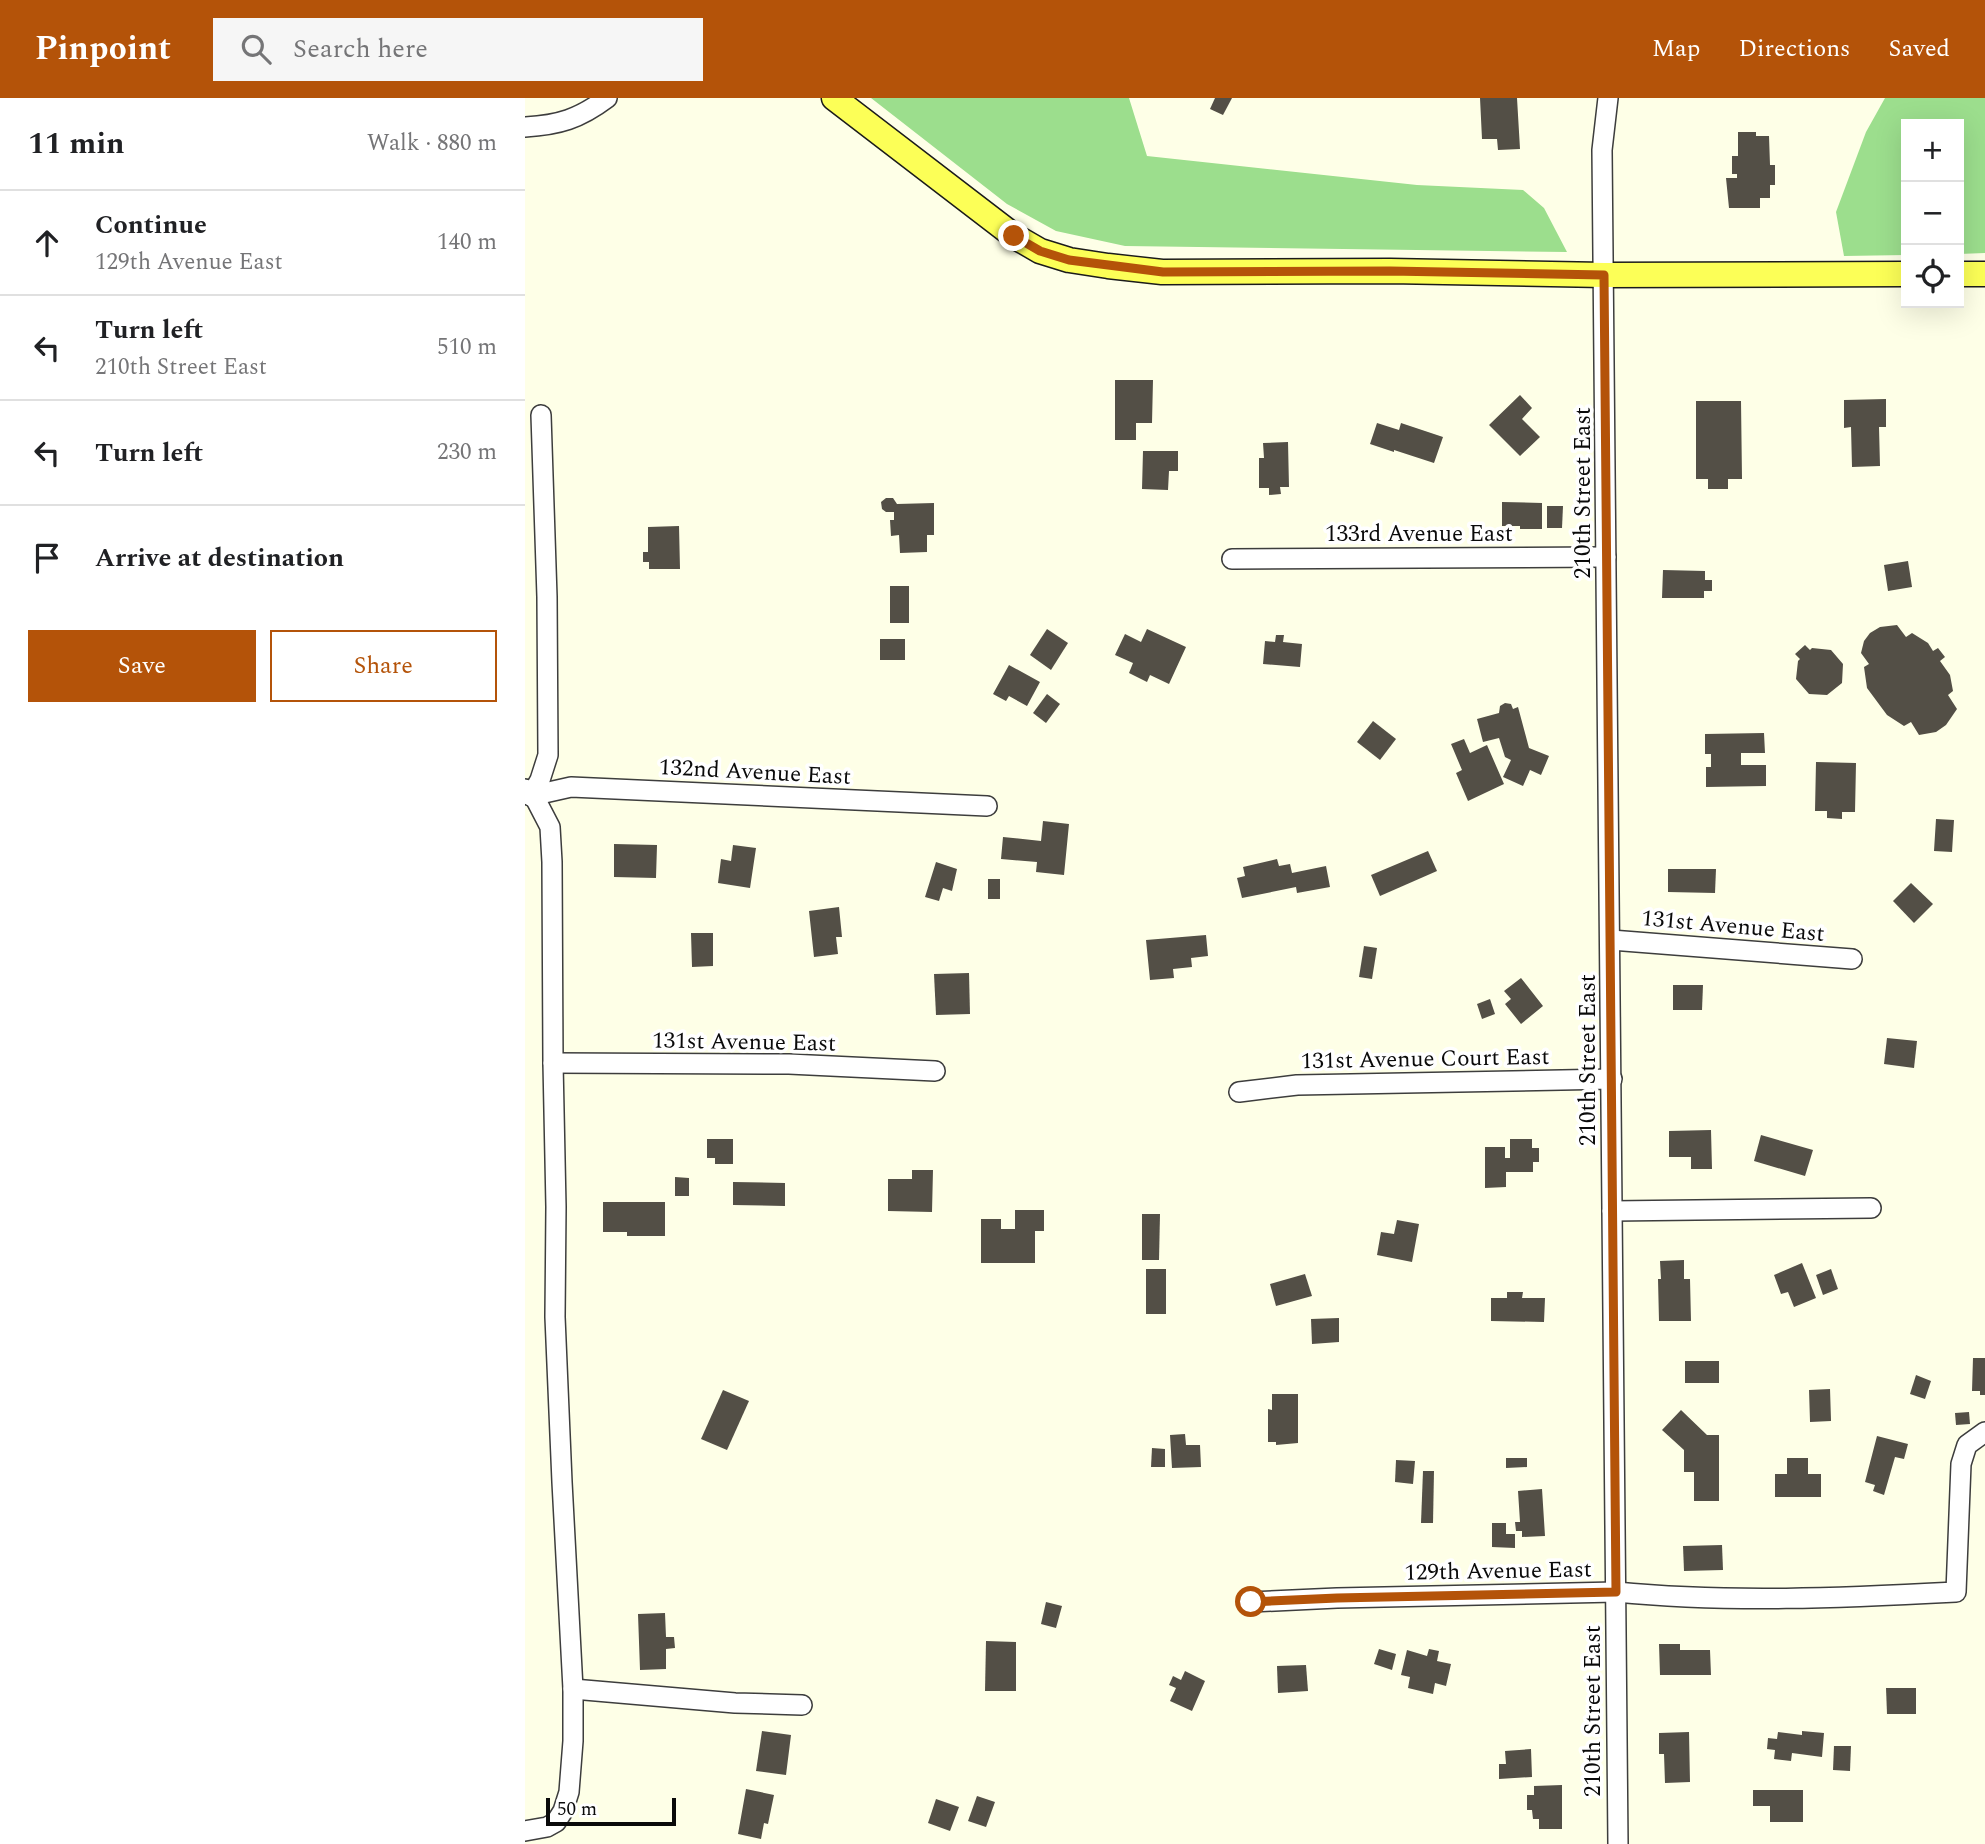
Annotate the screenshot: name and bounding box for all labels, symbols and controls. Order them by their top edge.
search box [213,18,703,81]
text: Pinpoint [35,24,171,74]
text: Search here [293,29,428,69]
icon: search [237,30,275,68]
text: Map [1652,31,1700,67]
text: Directions [1738,31,1850,67]
text: Saved [1888,31,1950,67]
map controls [1901,119,1964,308]
button: + [1901,119,1964,182]
text: 11 min [28,121,125,167]
text: Walk · 880 m [367,126,497,161]
button: − [1901,182,1964,245]
text: Continue [95,205,207,245]
route end [998,220,1029,251]
icon: ahead [28,224,66,262]
text: 140 m [437,225,497,260]
text: 129th Avenue East [95,245,283,280]
button: locate [1901,245,1964,308]
text: Turn left [95,310,203,350]
icon: left [28,329,66,367]
text: 510 m [437,330,497,365]
text: 210th Street East [95,350,267,385]
street label: 210th Street East [1566,407,1601,579]
text: Turn left [95,433,203,473]
icon: left [28,434,66,472]
text: 230 m [437,435,497,470]
street label: 133rd Avenue East [1325,517,1513,552]
text: Arrive at destination [95,538,344,578]
icon: arrive [28,539,66,577]
button: Save [28,630,256,702]
button: Share [270,630,497,702]
street label: 132nd Avenue East [658,750,852,795]
street label: 131st Avenue East [1640,901,1826,952]
street label: 210th Street East [1571,974,1606,1146]
street label: 131st Avenue East [652,1023,836,1062]
street label: 131st Avenue Court East [1300,1040,1550,1079]
street label: 129th Avenue East [1404,1552,1592,1591]
route start [1235,1586,1266,1617]
street label: 210th Street East [1576,1625,1611,1797]
scale bar [546,1795,675,1827]
text: 50 m [557,1795,597,1824]

